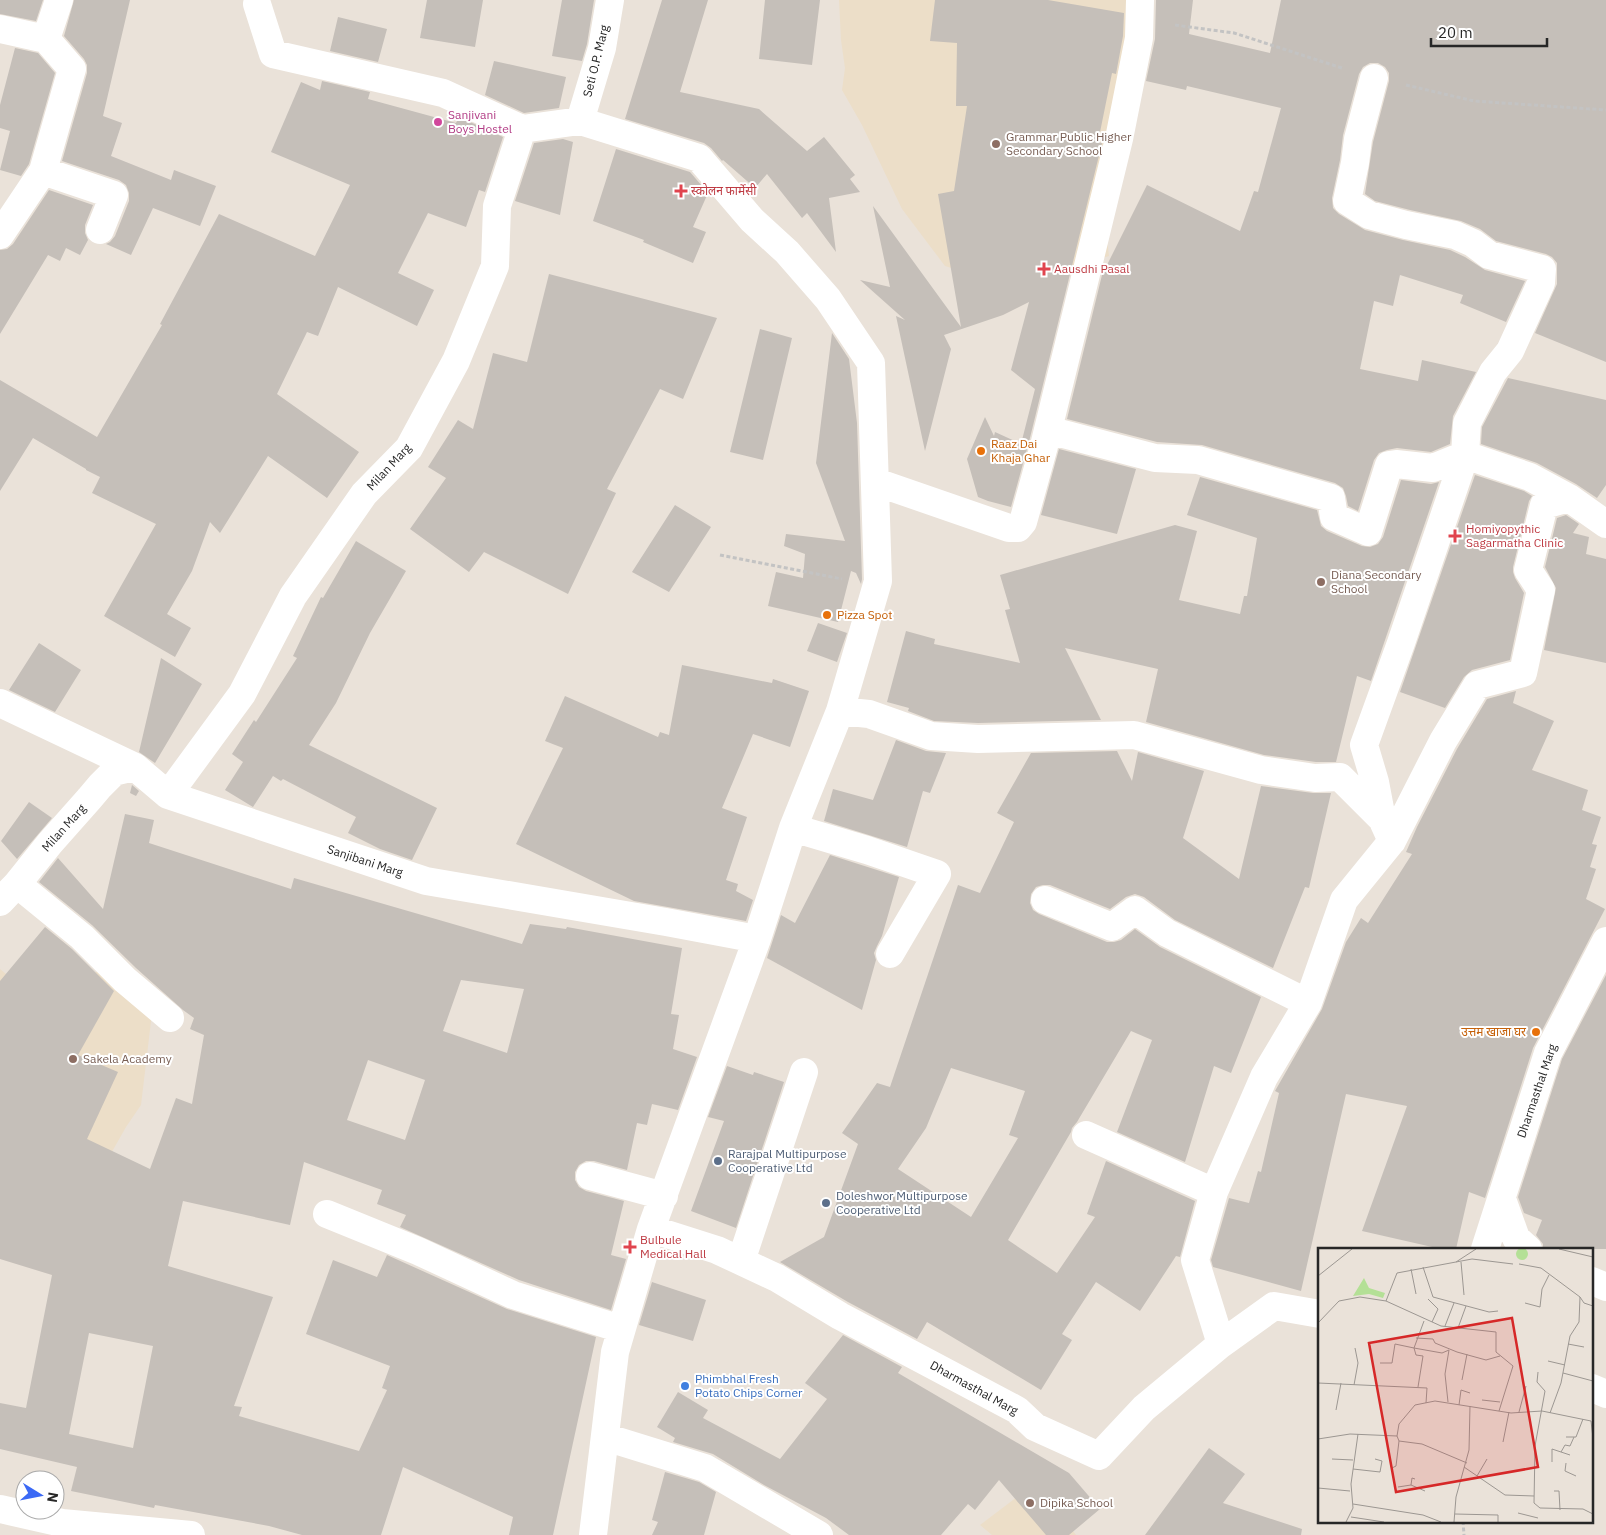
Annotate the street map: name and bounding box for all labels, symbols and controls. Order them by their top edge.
scale bar [1431,15,1547,47]
street label: Seti O.P. Marg [579,23,612,98]
text: 20 m [1438,23,1473,42]
place label: Sanjivani Boys Hostel [448,107,512,136]
marker: Sanjivani Boys Hostel [432,116,444,128]
place label: Grammar Public Higher Secondary School [1006,129,1132,158]
marker: Grammar Public Higher Secondary School [990,138,1002,150]
place label: स्कोलन फार्मेसी [691,183,757,198]
marker: स्कोलन फार्मेसी [675,185,687,197]
place label: Aausdhi Pasal [1054,261,1129,276]
marker: Aausdhi Pasal [1038,263,1050,275]
place label: Raaz Dai Khaja Ghar [991,436,1051,465]
street label: Milan Marg [363,440,415,493]
marker: Raaz Dai Khaja Ghar [975,445,987,457]
place label: Homiyopythic Sagarmatha Clinic [1466,521,1563,550]
marker: Homiyopythic Sagarmatha Clinic [1448,529,1462,543]
place label: Diana Secondary School [1331,567,1421,596]
marker: Diana Secondary School [1315,576,1327,588]
place label: Pizza Spot [837,607,893,622]
marker: Pizza Spot [821,609,833,621]
street label: Milan Marg [38,800,89,854]
street label: Sanjibani Marg [325,841,406,880]
place label: उत्तम खाजा घर [1461,1024,1527,1039]
marker: उत्तम खाजा घर [1530,1026,1542,1038]
street label: Dharmasthal Marg [1513,1041,1560,1140]
place label: Sakela Academy [83,1051,172,1066]
marker: Sakela Academy [67,1053,79,1065]
place label: Rarajpal Multipurpose Cooperative Ltd [728,1146,847,1175]
marker: Rarajpal Multipurpose Cooperative Ltd [712,1155,724,1167]
place label: Doleshwor Multipurpose Cooperative Ltd [836,1188,968,1217]
marker: Doleshwor Multipurpose Cooperative Ltd [820,1197,832,1209]
place label: Bulbule Medical Hall [640,1232,706,1261]
marker: Bulbule Medical Hall [624,1241,636,1253]
inset map [1318,1248,1594,1522]
street label: Dharmasthal Marg [928,1357,1022,1418]
place label: Phimbhal Fresh Potato Chips Corner [695,1371,803,1400]
marker: Phimbhal Fresh Potato Chips Corner [679,1380,691,1392]
north arrow [15,1470,65,1520]
text: N [43,1491,63,1504]
place label: Dipika School [1040,1495,1113,1510]
marker: Dipika School [1024,1497,1036,1509]

